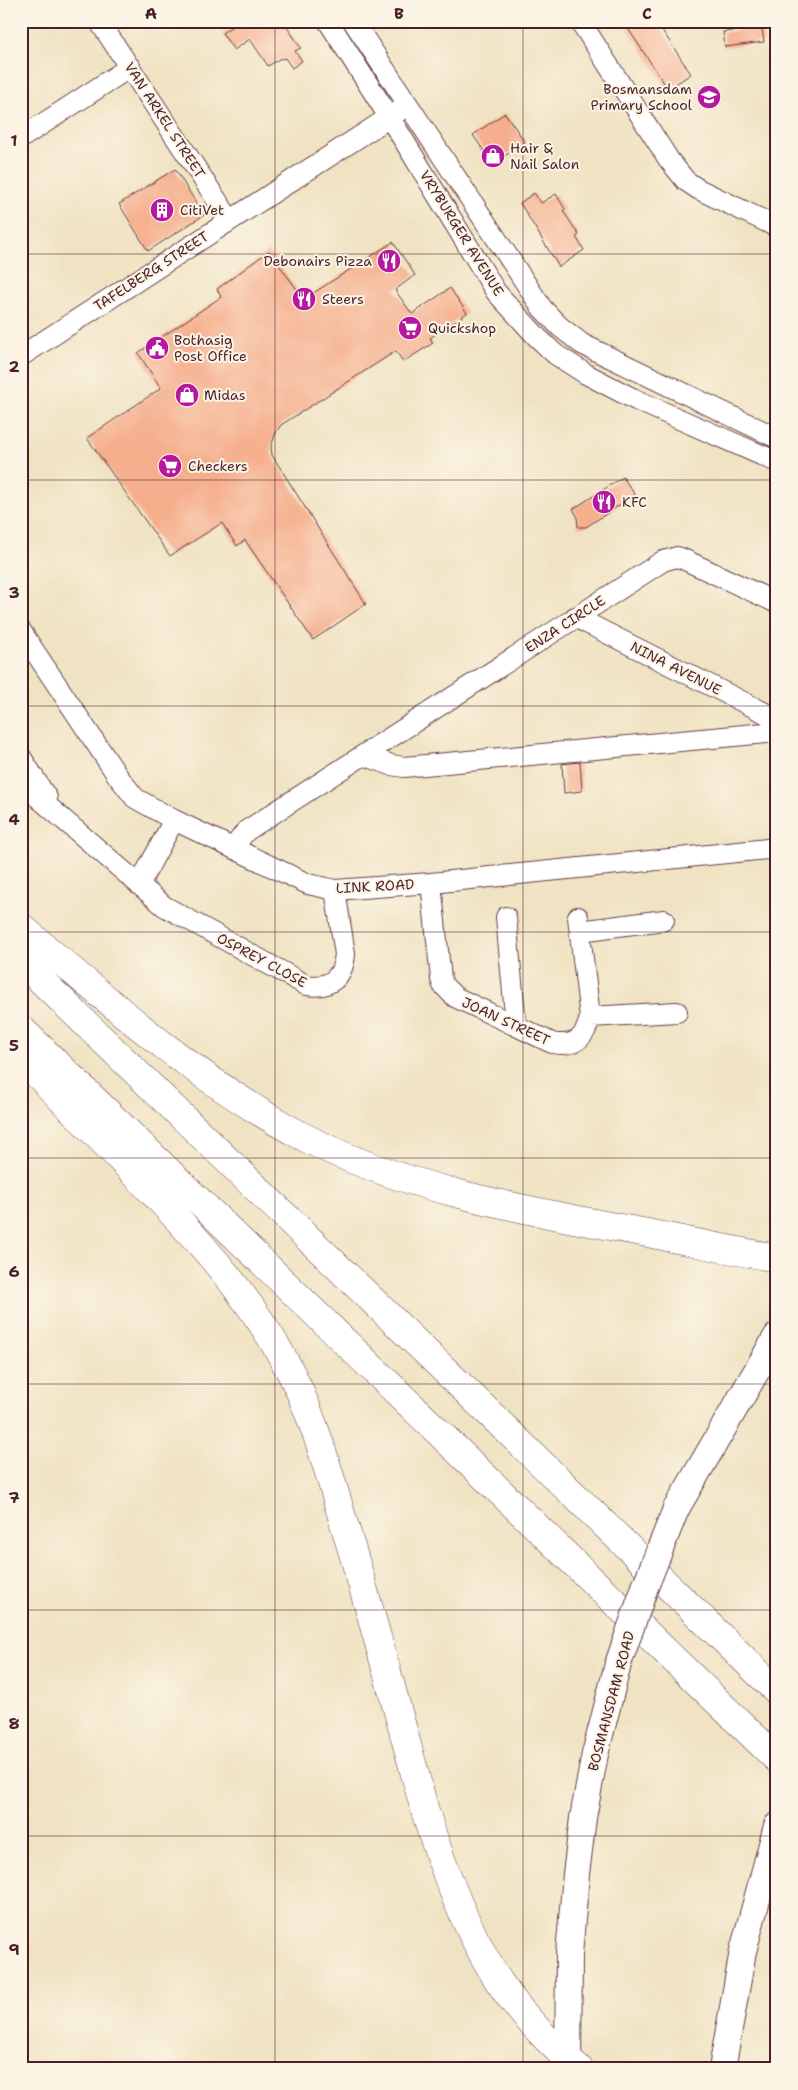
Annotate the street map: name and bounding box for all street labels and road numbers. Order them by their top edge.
street label: VAN ARKEL STREET [121,59,209,182]
street label: VRYBURGER AVENUE [416,167,508,299]
street label: TAFELBERG STREET [90,227,212,315]
street label: ENZA CIRCLE [521,591,609,657]
street label: NINA AVENUE [627,637,725,699]
street label: LINK ROAD [335,875,415,897]
street label: OSPREY CLOSE [214,929,310,991]
street label: JOAN STREET [459,993,553,1049]
street label: BOSMANSDAM ROAD [584,1629,638,1773]

